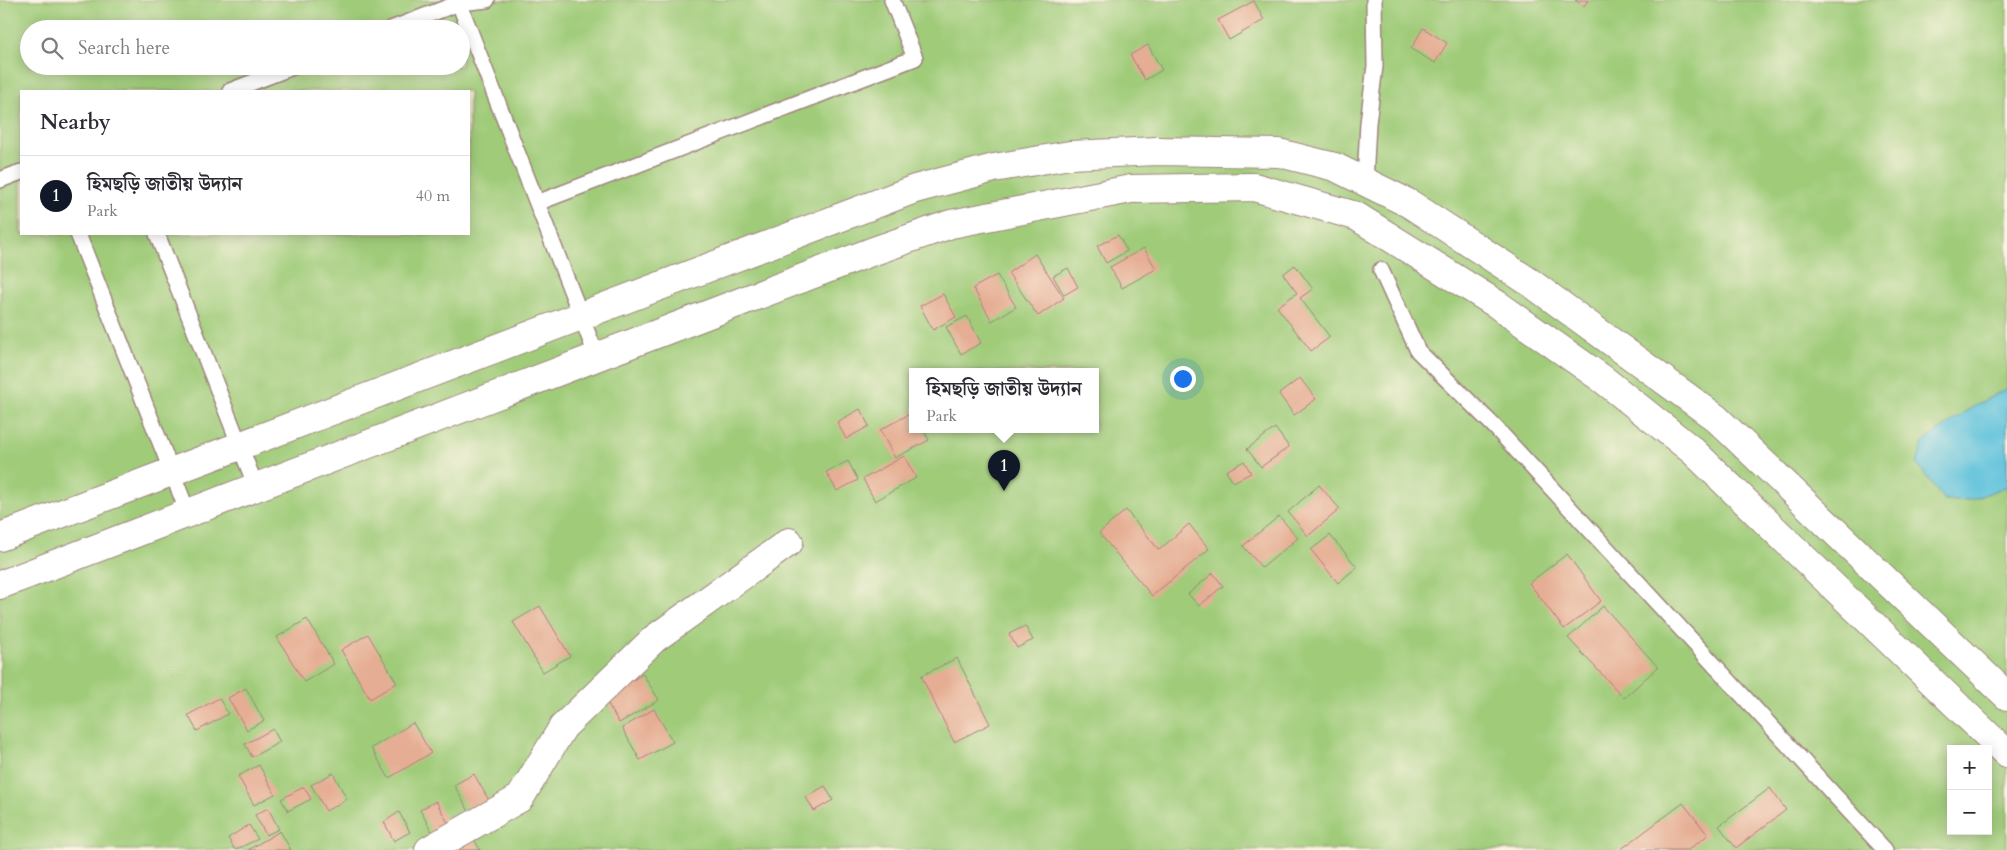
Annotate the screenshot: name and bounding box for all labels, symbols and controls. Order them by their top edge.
search box [20,20,470,75]
icon: search [38,34,66,62]
text: Search here [78,35,170,61]
text: Nearby [40,108,111,137]
text: হিমছড়ি জাতীয় উদ্যান [87,171,242,197]
text: 1 [52,185,60,207]
text: 40 m [416,185,450,207]
text: Park [87,200,118,222]
your location [1170,366,1196,392]
popup [909,368,1099,433]
text: হিমছড়ি জাতীয় উদ্যান [926,376,1082,402]
text: Park [926,405,957,427]
pin: 1 [988,450,1020,491]
map controls [1947,745,1992,835]
button: + [1947,745,1992,790]
button: − [1947,790,1992,835]

